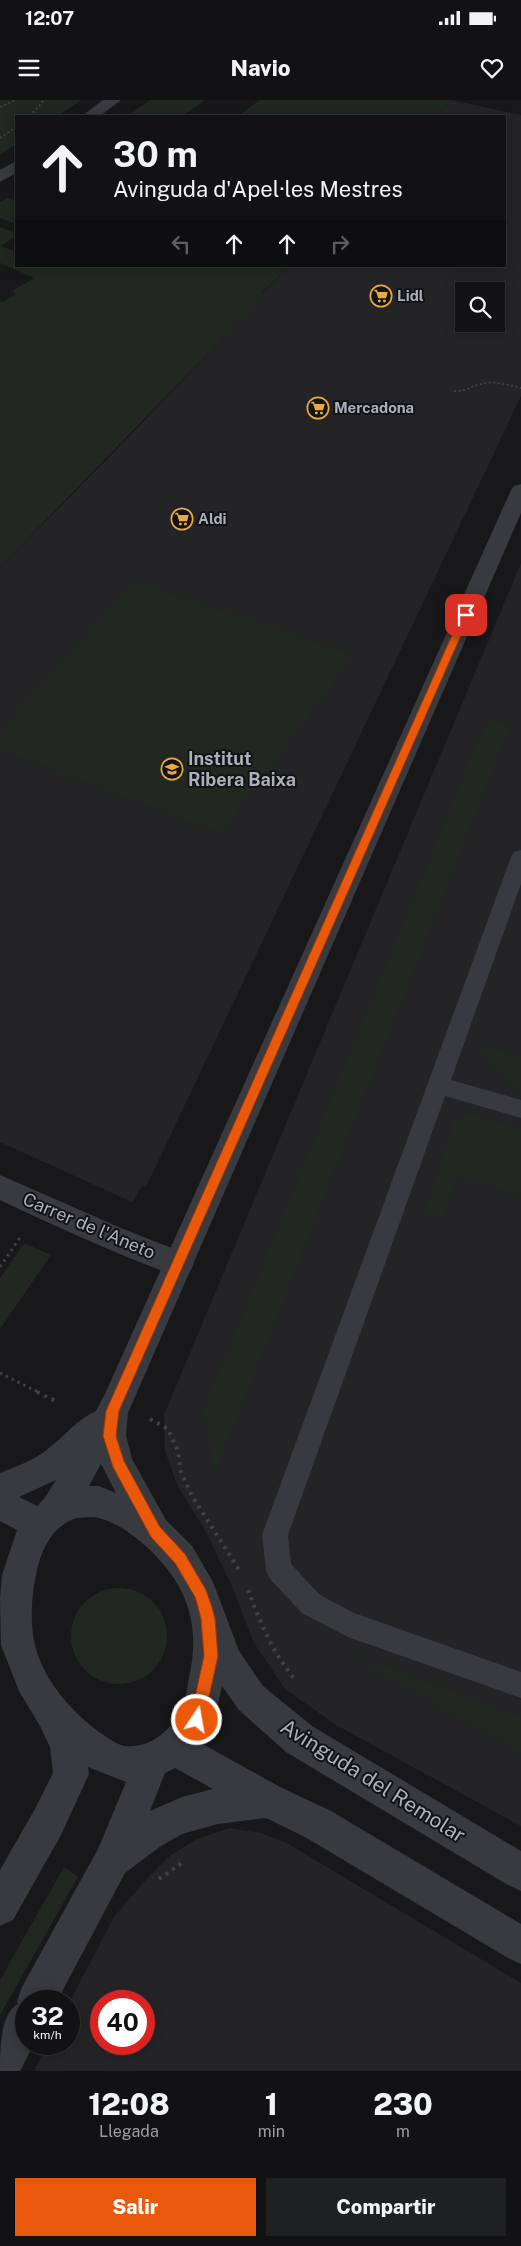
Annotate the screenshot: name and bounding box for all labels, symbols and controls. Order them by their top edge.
text: 12:07 [25,7,74,29]
icon: menu [15,54,43,82]
icon: heart [478,54,506,82]
text: Navio [230,55,291,81]
text: 30 m [113,134,198,175]
icon: ahead [30,135,95,200]
text: Avinguda d'Apel·les Mestres [113,176,403,202]
icon: left [167,230,195,258]
icon: ahead [220,230,248,258]
icon: ahead [273,230,301,258]
icon: right [326,230,354,258]
map controls [455,282,505,332]
button: search [455,282,505,332]
supermarket icon: Lidl [369,284,393,308]
place label: Lidl [397,287,424,304]
supermarket icon: Mercadona [306,396,330,420]
place label: Mercadona [334,399,414,416]
supermarket icon: Aldi [170,507,194,531]
place label: Aldi [198,510,227,527]
pin [445,594,487,636]
icon: arrive [452,601,480,629]
place label: Institut Ribera Baixa [188,748,296,790]
school or university icon: Institut Ribera Baixa [160,757,184,781]
street label: Carrer de l'Aneto [20,1188,159,1263]
position arrow [170,1693,222,1745]
street label: Avinguda del Remolar [276,1713,470,1848]
speed limit sign: 40 [90,1990,155,2055]
text: 32 [31,2001,64,2031]
text: km/h [33,2028,62,2042]
text: 12:08 [88,2086,170,2122]
text: 1 [265,2086,278,2122]
text: 230 [373,2086,433,2122]
text: Llegada [99,2122,159,2141]
text: min [258,2122,285,2141]
text: m [396,2122,410,2141]
button: Salir [15,2178,256,2236]
button: Compartir [266,2178,506,2236]

